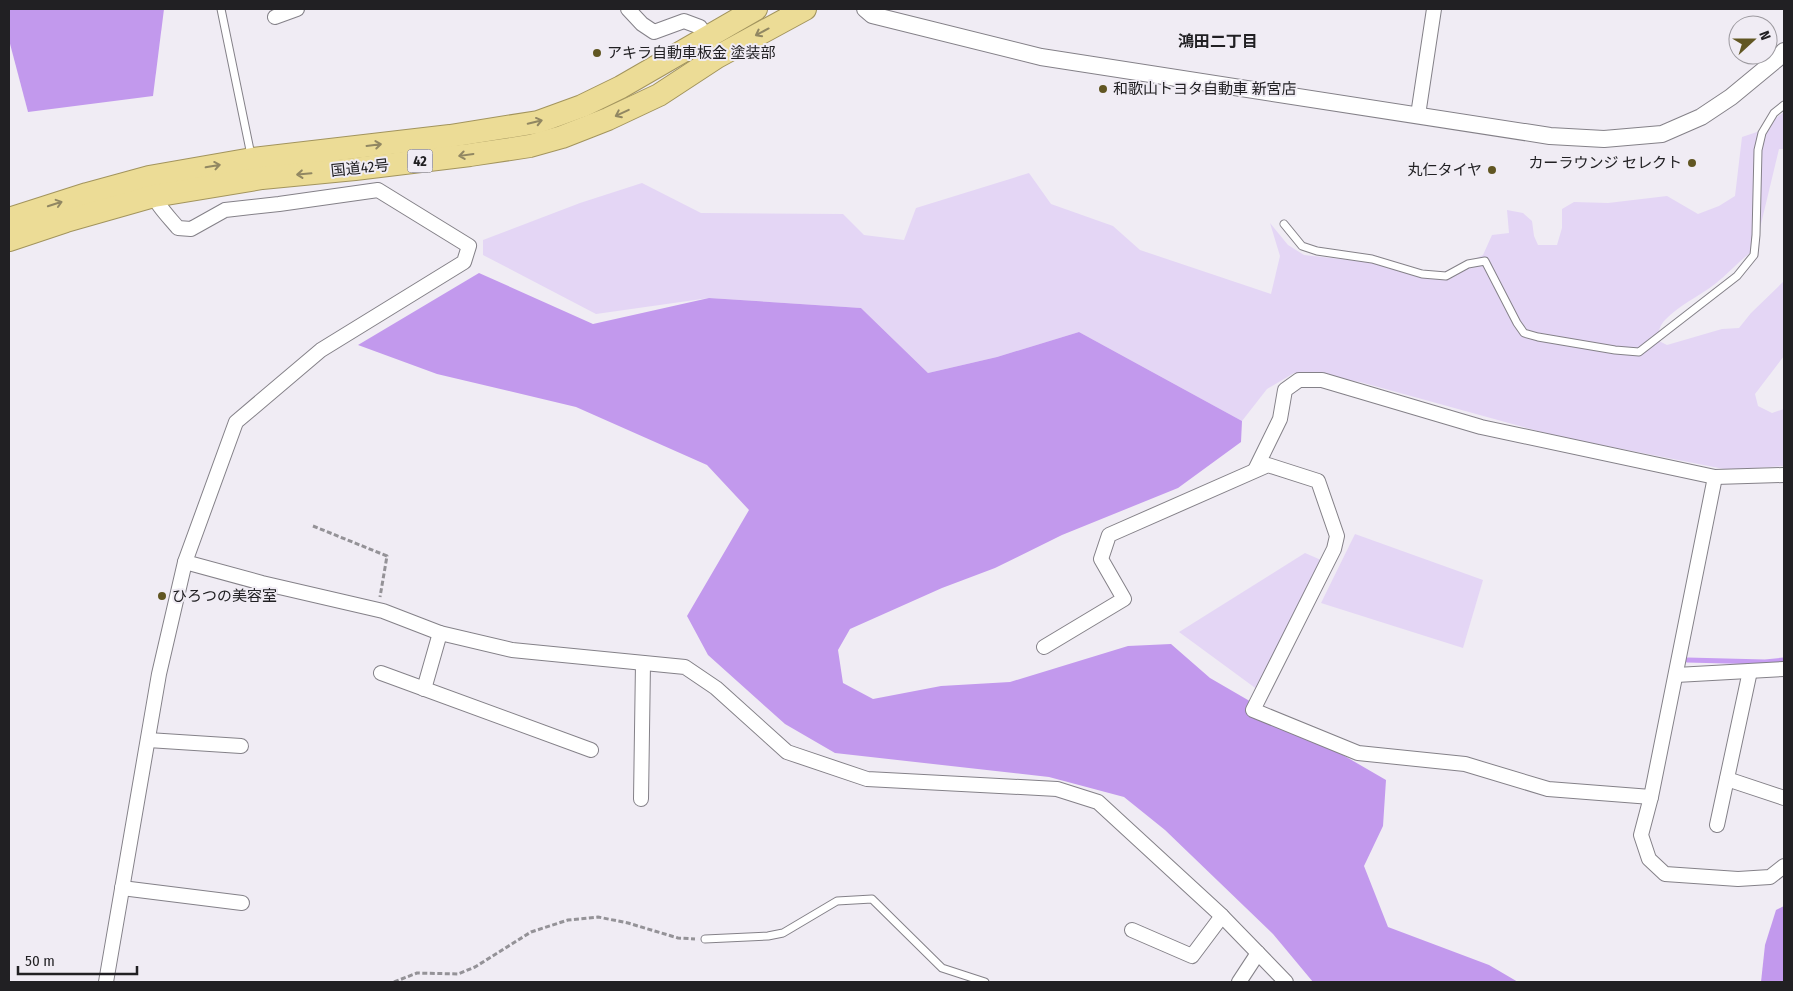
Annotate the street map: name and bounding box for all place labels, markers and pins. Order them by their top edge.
place label: アキラ自動車板金 塗装部 [607,44,776,62]
marker: アキラ自動車板金 塗装部 [591,47,603,59]
place label: 和歌山トヨタ自動車 新宮店 [1113,80,1297,98]
marker: 和歌山トヨタ自動車 新宮店 [1097,83,1109,95]
place label: カーラウンジ セレクト [1528,154,1682,172]
marker: カーラウンジ セレクト [1686,157,1698,169]
place label: 丸仁タイヤ [1407,161,1482,179]
marker: 丸仁タイヤ [1486,164,1498,176]
place label: ひろつの美容室 [172,587,277,605]
marker: ひろつの美容室 [156,590,168,602]

